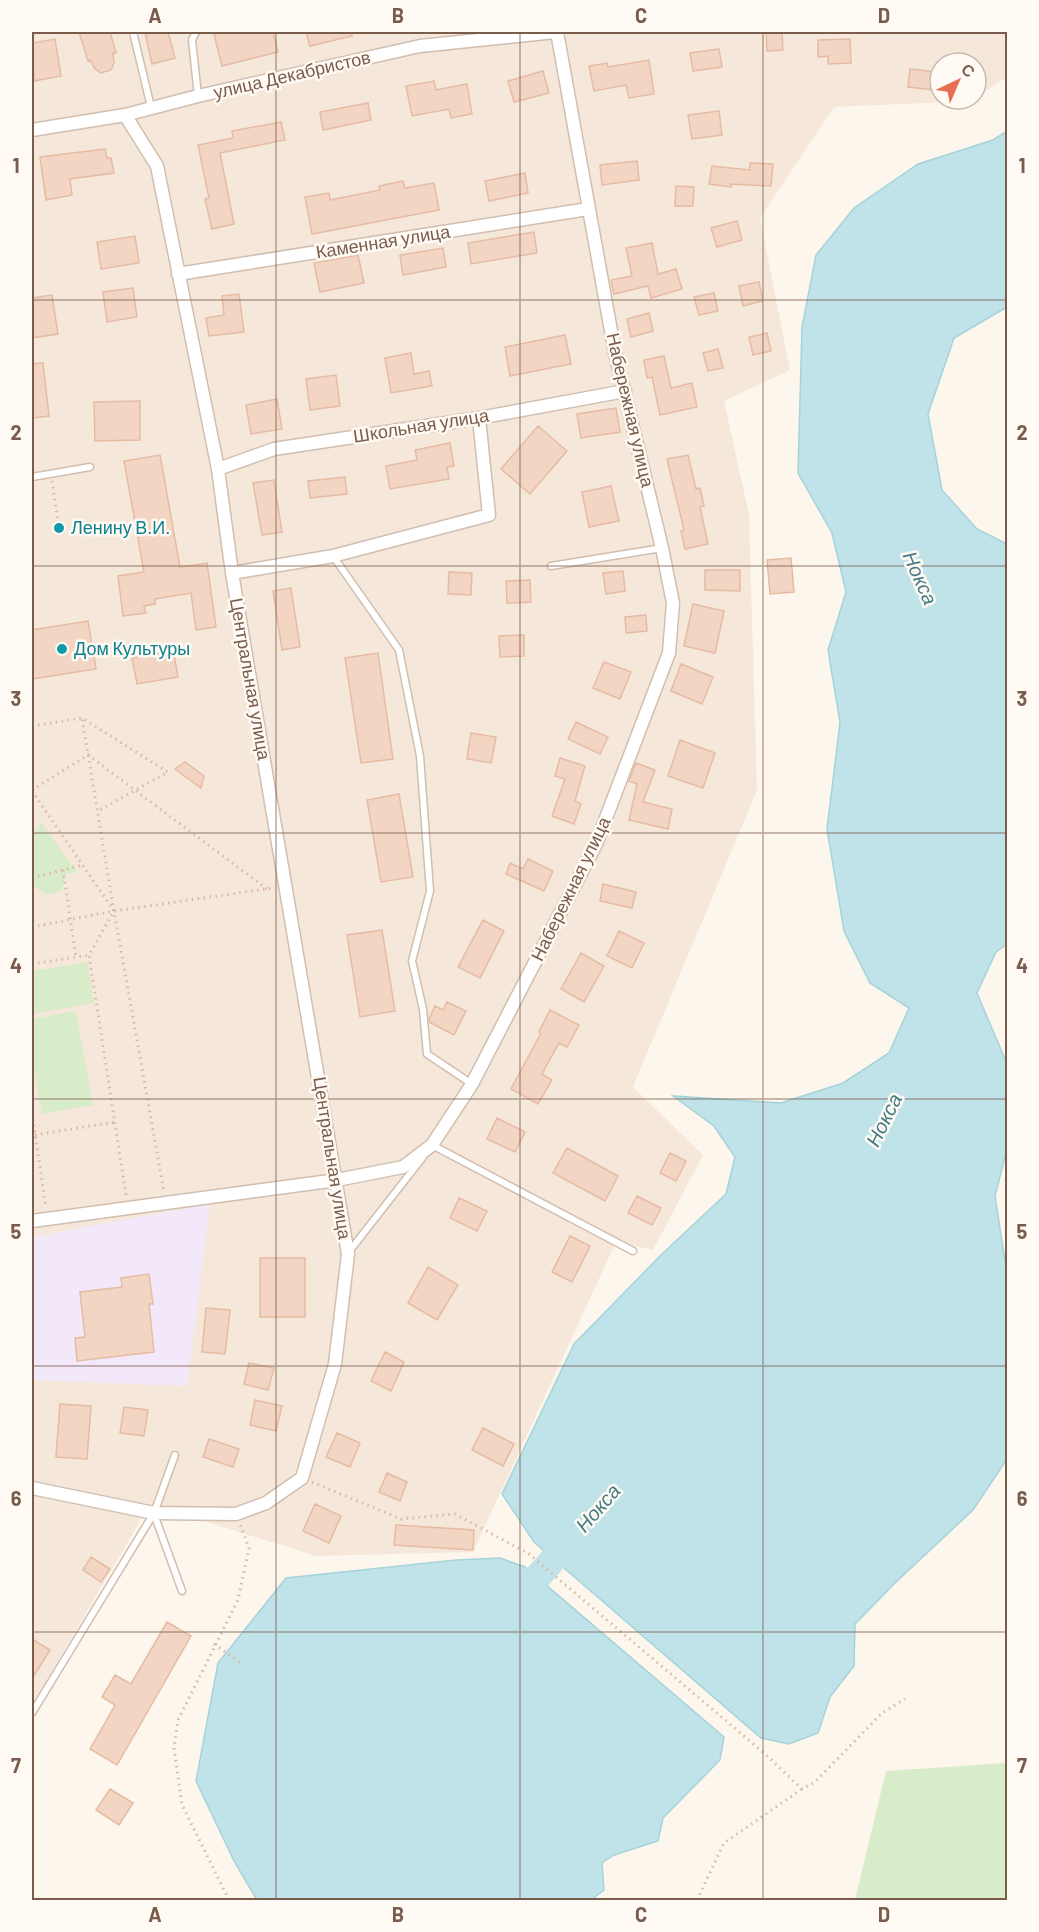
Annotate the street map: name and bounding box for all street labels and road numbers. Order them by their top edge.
street label: улица Декабристов [211,45,372,103]
street label: Каменная улица [314,219,453,262]
street label: Набережная улица [603,330,660,490]
street label: Школьная улица [352,403,491,447]
street label: Центральная улица [226,596,276,763]
street label: Набережная улица [526,812,615,964]
street label: Центральная улица [309,1075,357,1242]

